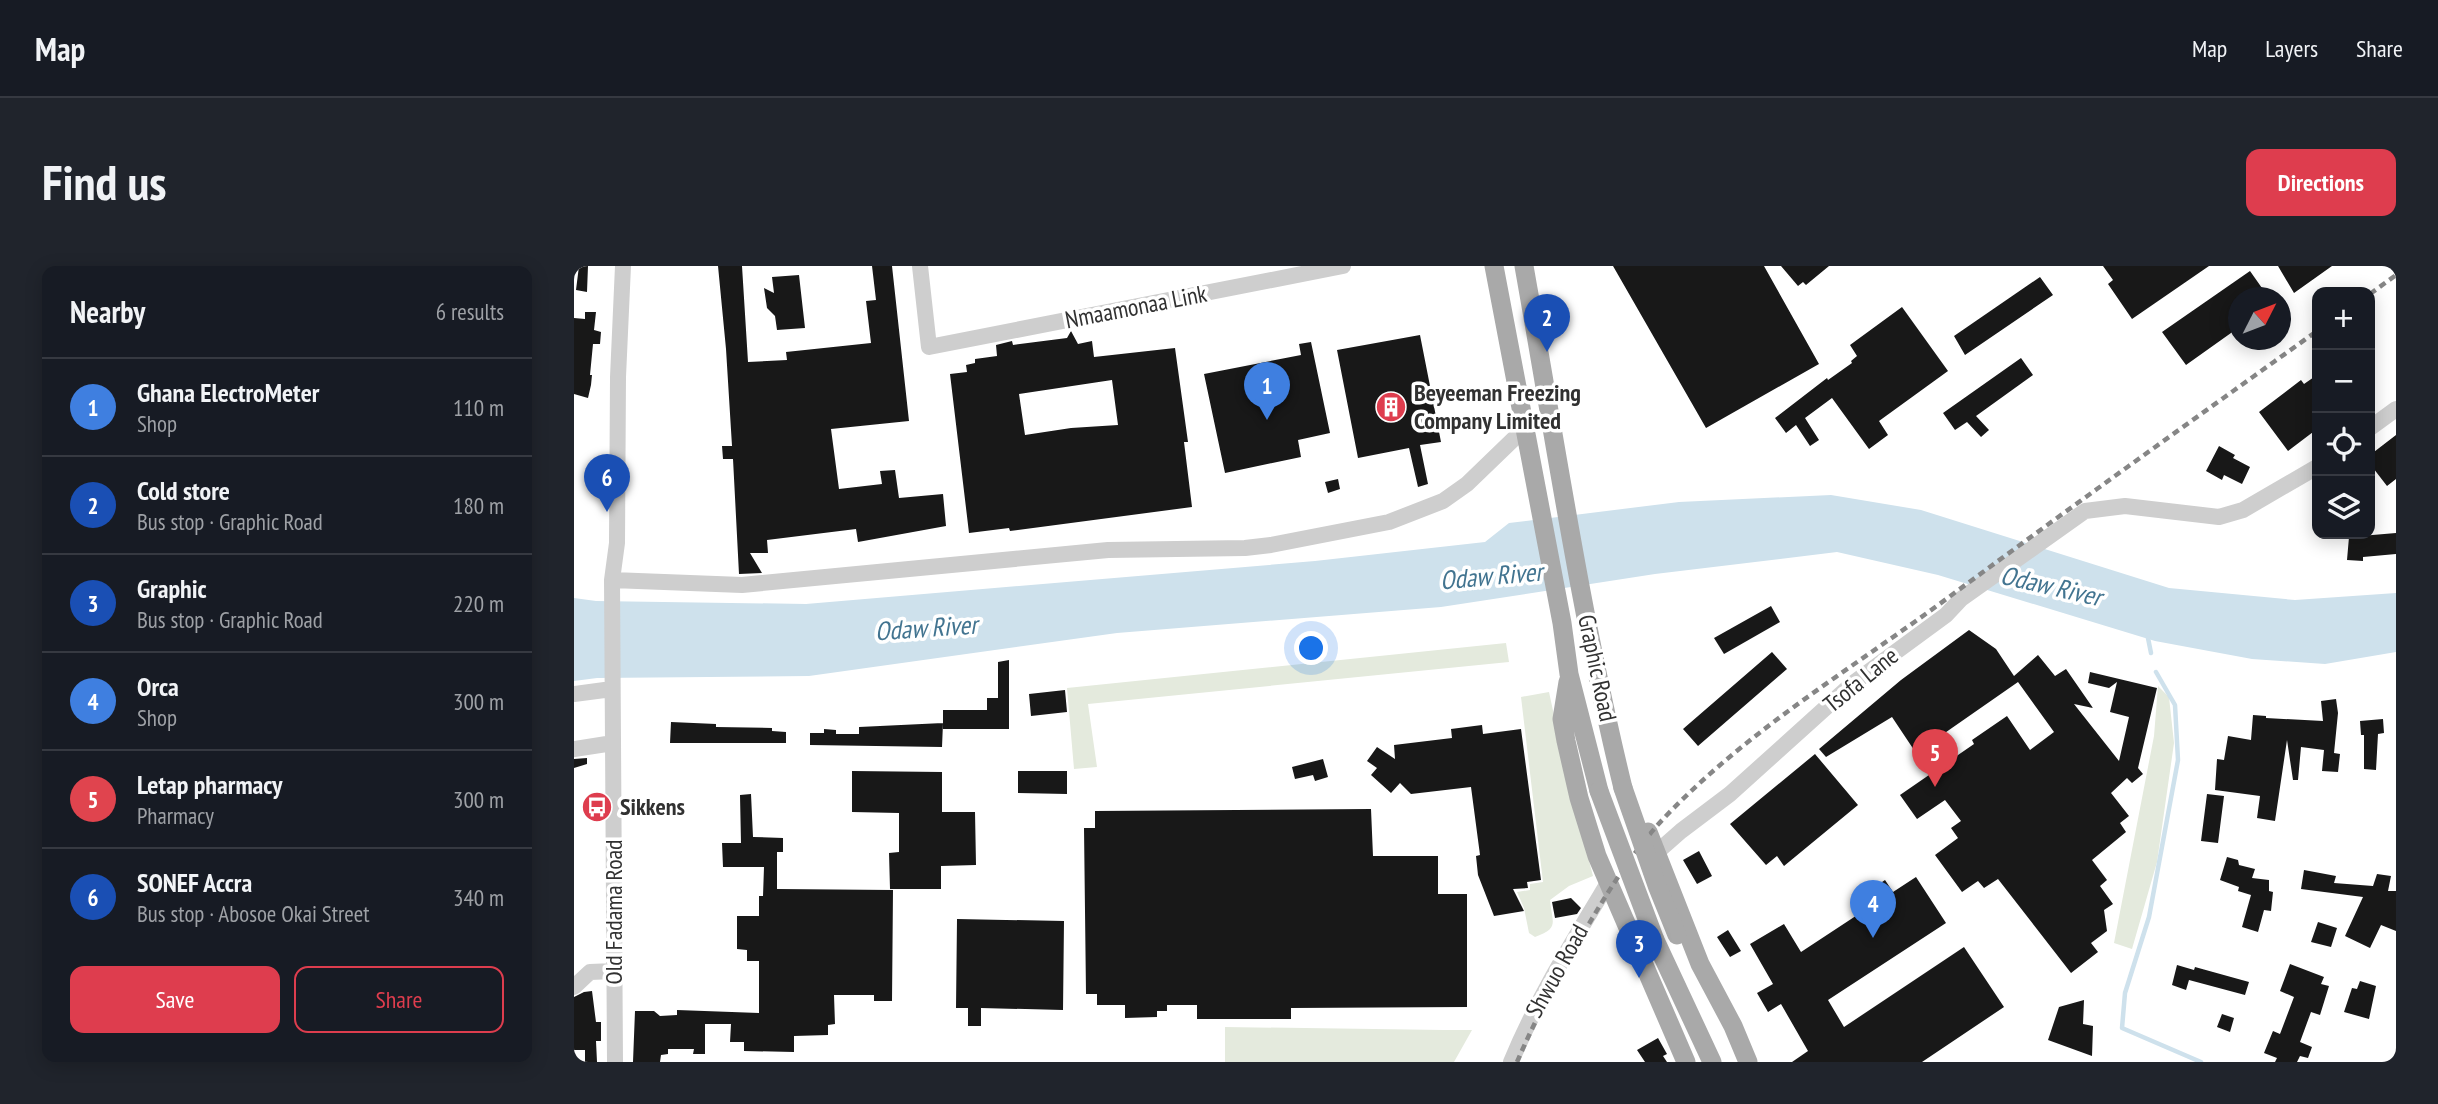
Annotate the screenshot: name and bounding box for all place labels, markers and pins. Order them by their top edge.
pin: 2 [1524,294,1570,352]
pin: 1 [1244,362,1290,420]
place label: Beyeeman Freezing Company Limited [1414,377,1581,436]
building icon: Beyeeman Freezing Company Limited [1374,390,1408,424]
pin: 6 [584,454,630,512]
pin: 5 [1912,729,1958,787]
bus stop icon: Sikkens [580,790,614,824]
place label: Sikkens [620,791,685,822]
pin: 4 [1850,880,1896,938]
pin: 3 [1616,920,1662,978]

